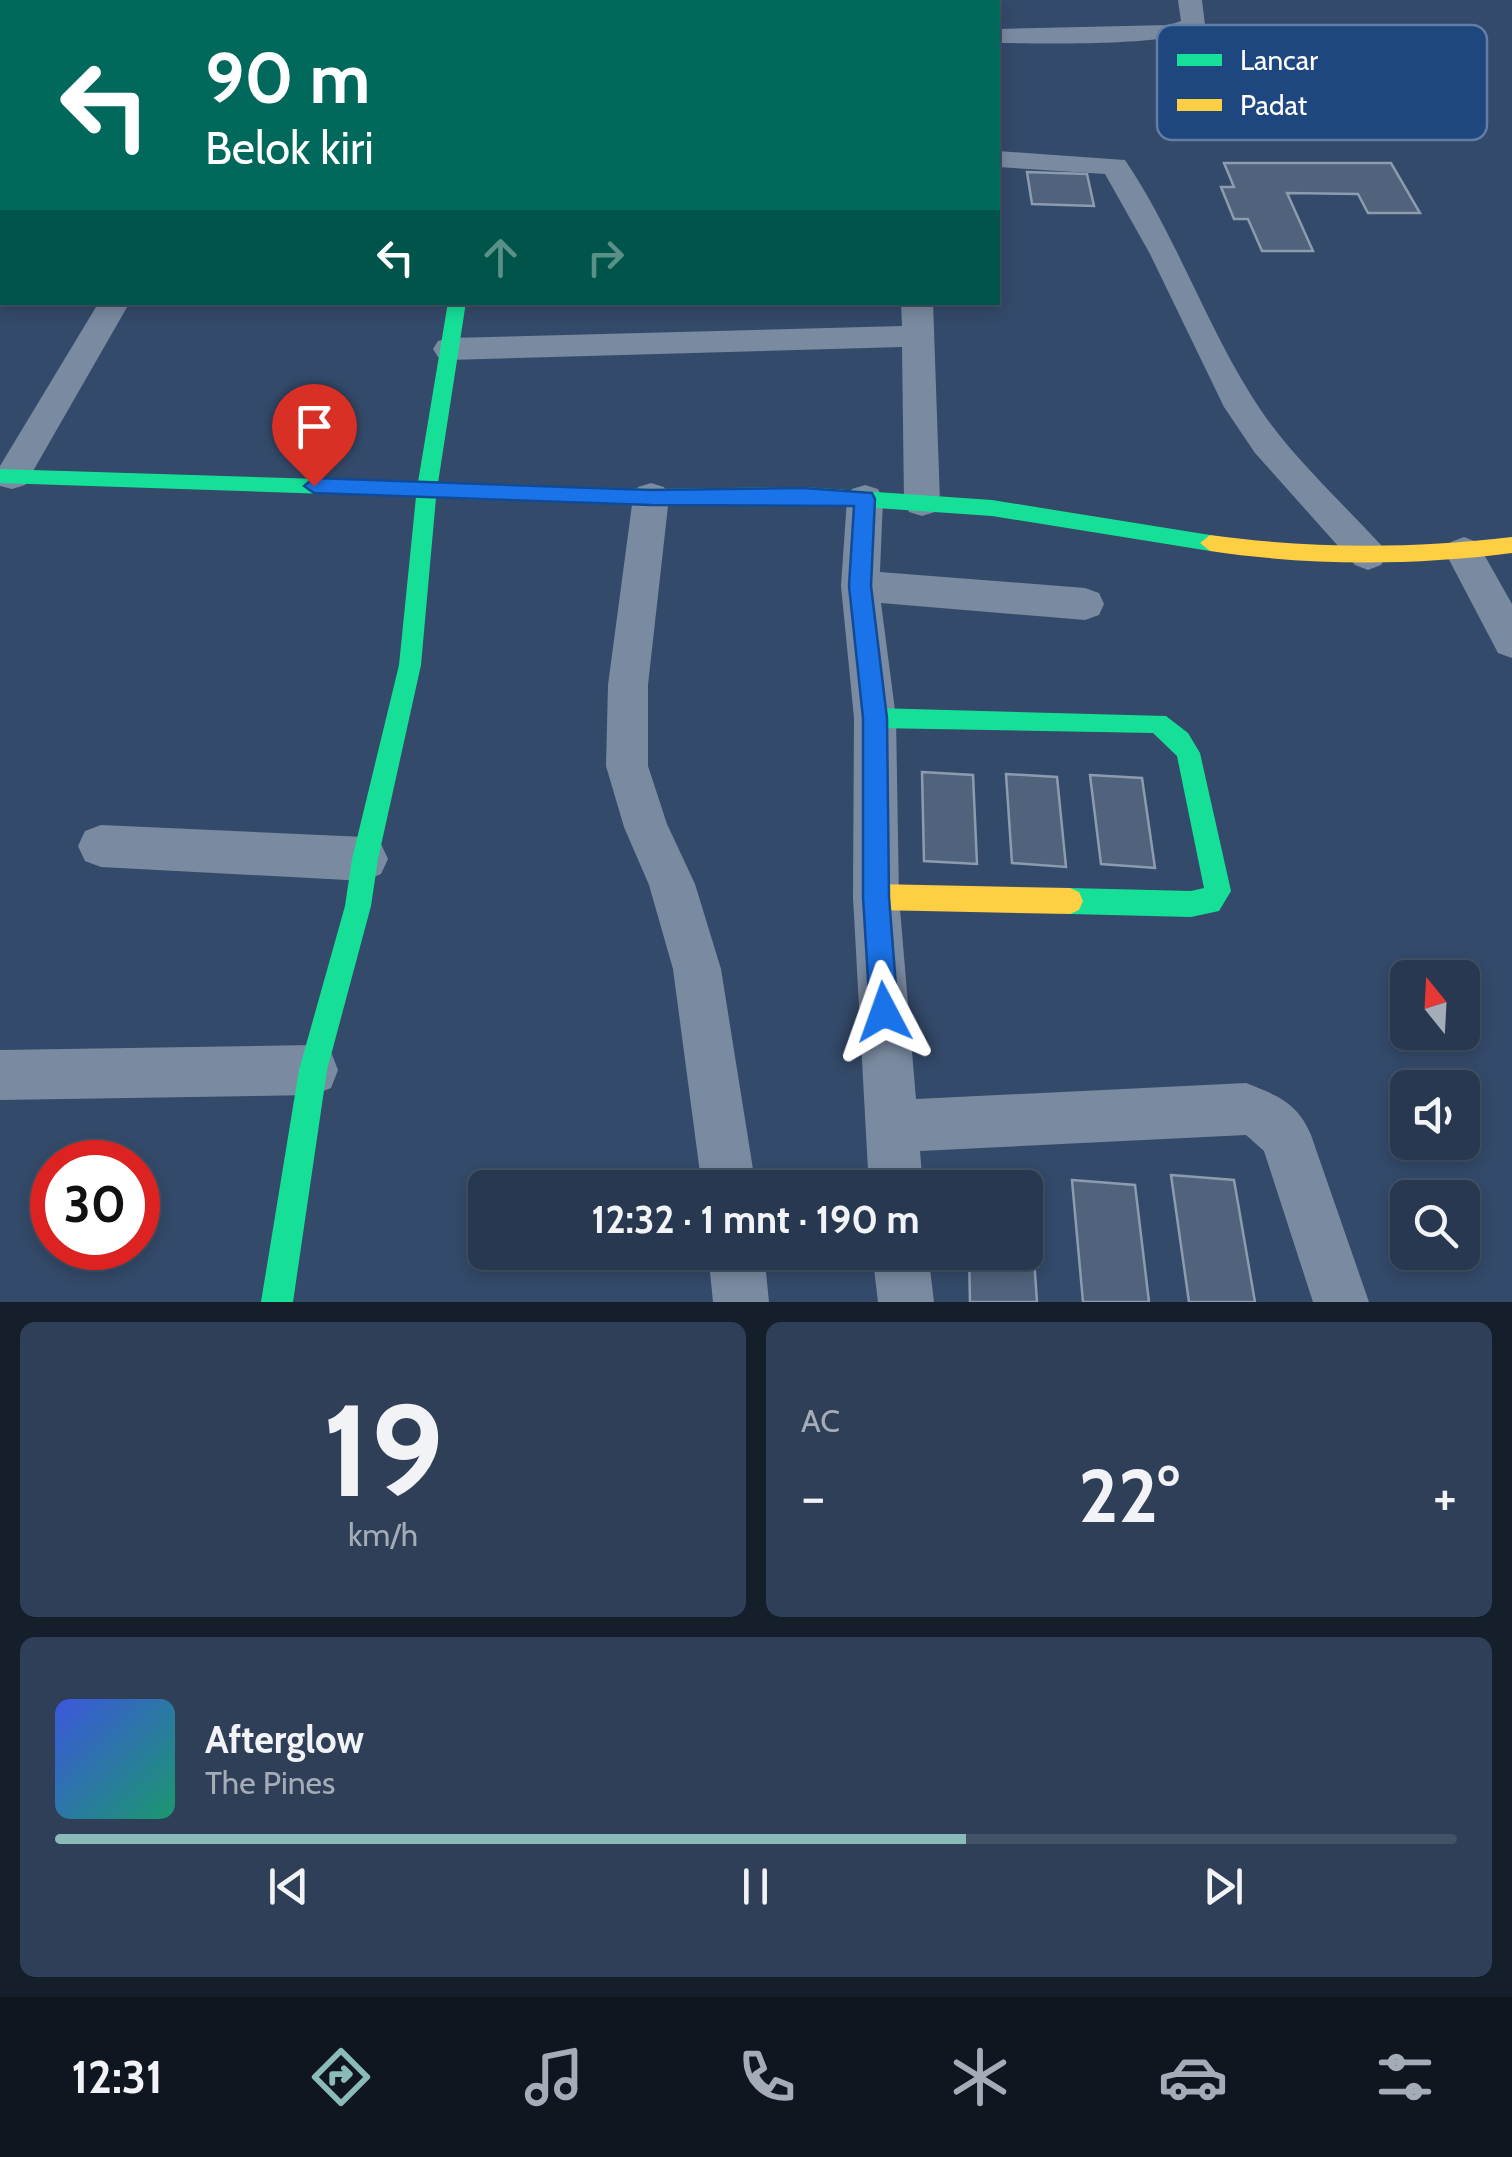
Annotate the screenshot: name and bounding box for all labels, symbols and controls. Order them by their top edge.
legend [1157,25,1487,140]
text: 90 m [205,35,370,121]
icon: left [40,40,170,170]
text: Lancar [1240,43,1318,77]
text: Padat [1240,88,1307,122]
text: Belok kiri [205,121,374,175]
icon: left [368,230,423,285]
icon: ahead [473,230,528,285]
icon: right [578,230,633,285]
pin [272,384,357,487]
icon: arrive [287,399,342,454]
position arrow [832,960,936,1064]
north arrow [1390,960,1480,1050]
map controls [1390,960,1480,1270]
button: sound [1390,1070,1480,1160]
speed limit sign: 30 [30,1140,160,1270]
button: search [1390,1180,1480,1270]
text: 12:32 · 1 mnt · 190 m [591,1196,920,1243]
text: 19 [322,1371,444,1529]
text: AC [801,1401,840,1440]
text: 22° [1078,1450,1180,1541]
text: − [801,1463,825,1530]
text: + [1433,1463,1457,1530]
text: km/h [348,1515,418,1554]
text: Afterglow [205,1716,364,1763]
text: The Pines [205,1763,335,1802]
icon: previous [261,1859,316,1914]
icon: pause [728,1859,783,1914]
icon: next [1196,1859,1251,1914]
icon: directions [306,2042,376,2112]
icon: music [519,2042,589,2112]
icon: phone [732,2042,802,2112]
icon: climate [945,2042,1015,2112]
icon: car [1158,2042,1228,2112]
icon: filters [1370,2042,1440,2112]
text: 12:31 [71,2050,163,2104]

